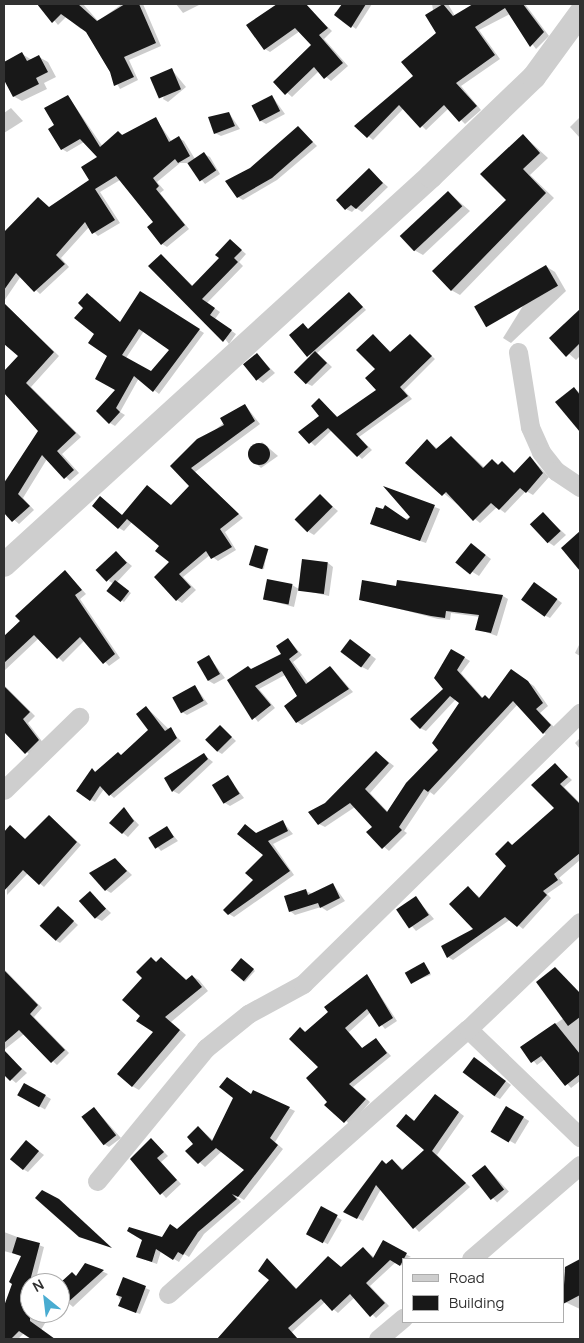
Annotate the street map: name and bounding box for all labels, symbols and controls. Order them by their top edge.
legend [402,1258,564,1323]
text: Road [449,1267,485,1288]
north arrow [20,1273,70,1323]
text: N [29,1275,47,1296]
text: Building [449,1292,504,1313]

